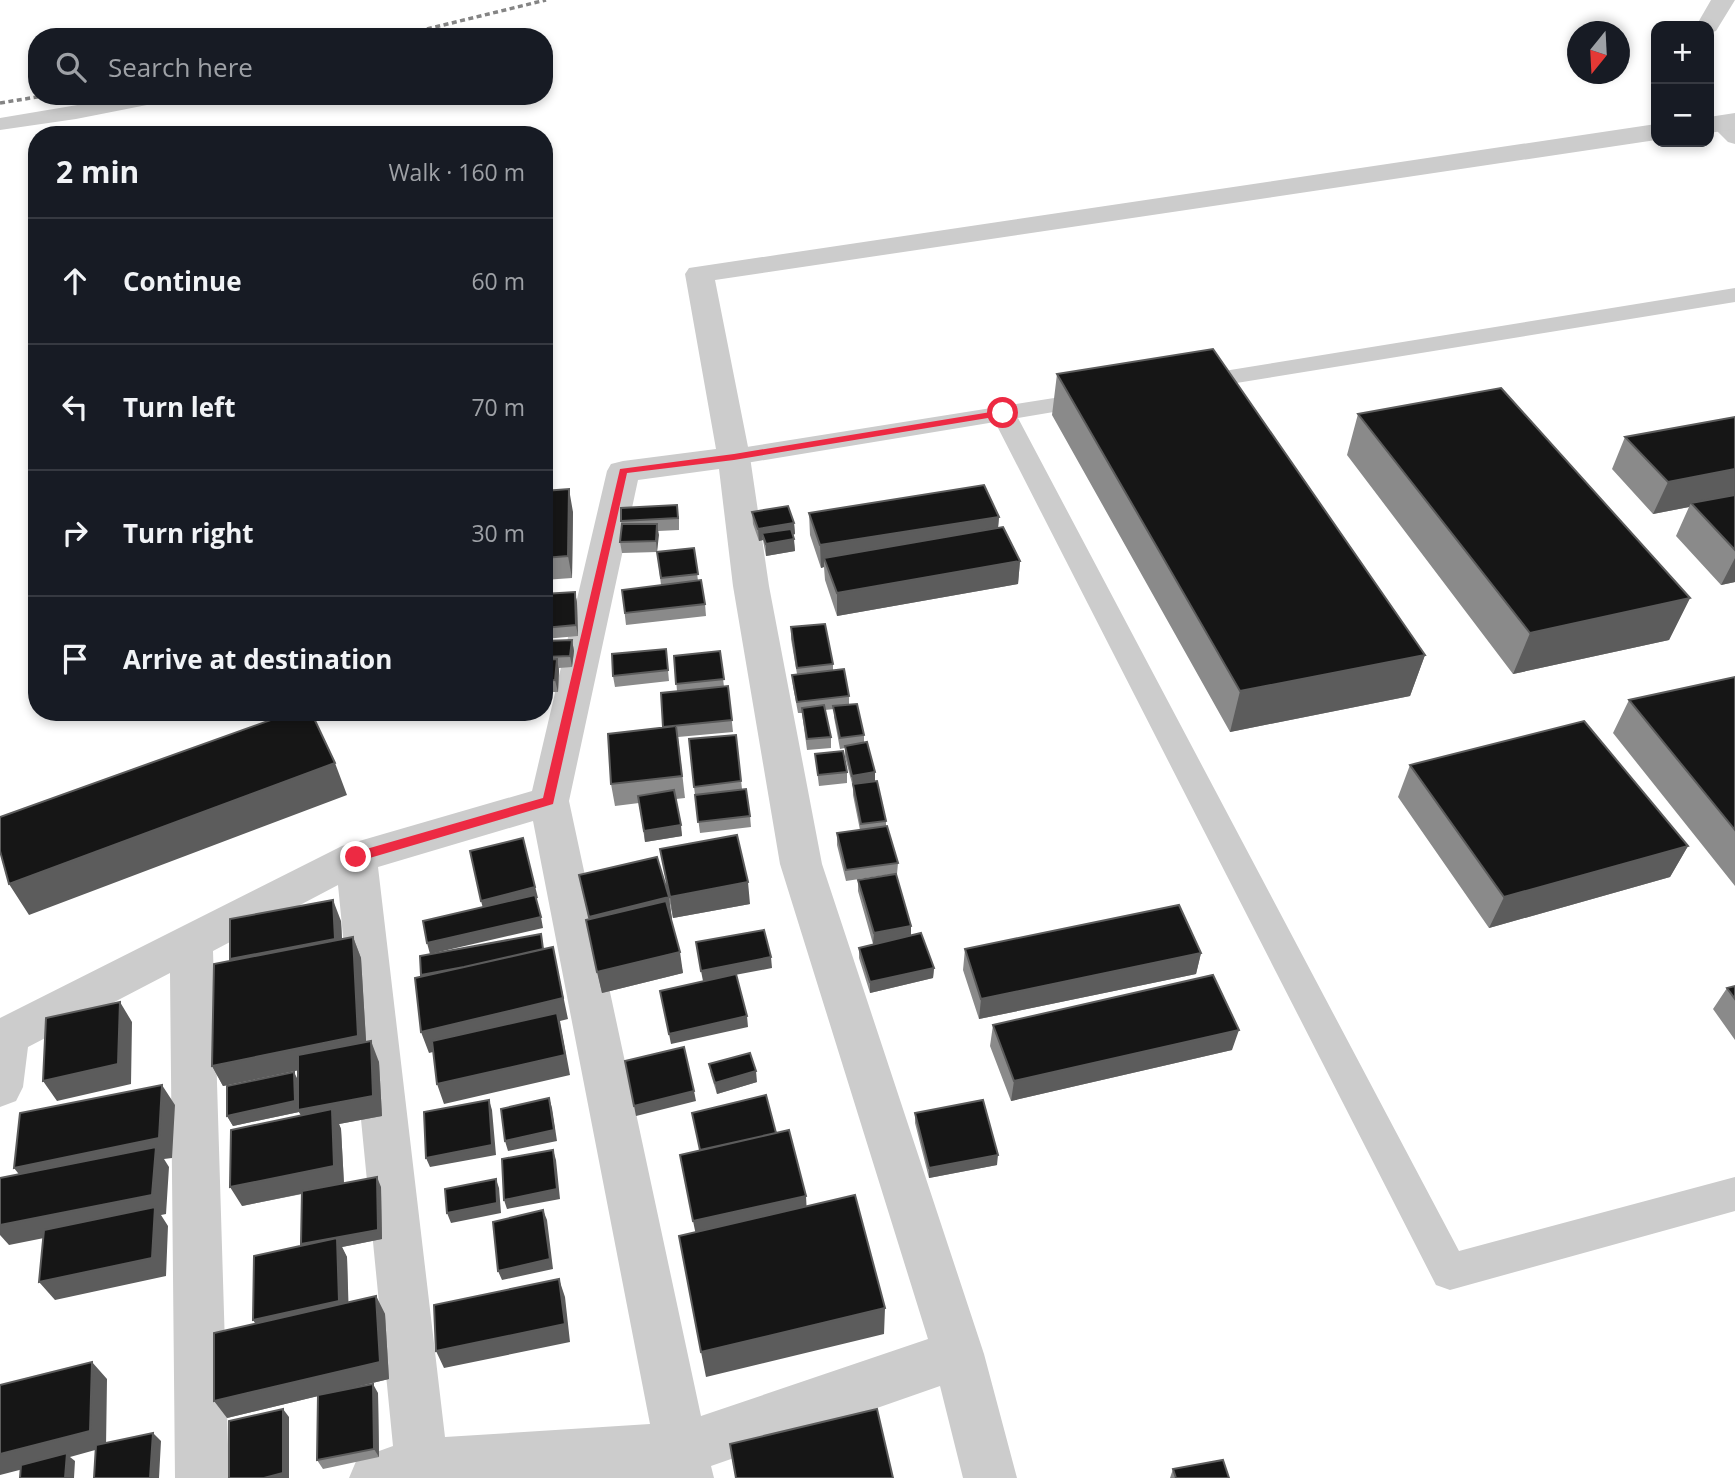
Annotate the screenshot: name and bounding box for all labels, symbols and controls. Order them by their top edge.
north arrow [1567,21,1630,84]
map controls [1651,21,1714,147]
button: + [1651,21,1714,84]
search box [28,28,553,105]
icon: search [52,48,90,86]
text: Search here [108,49,253,85]
button: − [1651,84,1714,147]
text: 2 min [56,151,139,192]
text: Walk · 160 m [388,156,525,188]
icon: ahead [56,262,94,300]
text: Continue [123,263,242,299]
text: 60 m [471,265,525,297]
icon: left [56,388,94,426]
text: Turn left [123,389,235,425]
text: 70 m [471,391,525,423]
route start [987,397,1018,428]
icon: right [56,514,94,552]
text: Turn right [123,515,254,551]
text: 30 m [471,517,525,549]
icon: arrive [56,640,94,678]
text: Arrive at destination [123,641,392,677]
route end [340,841,371,872]

